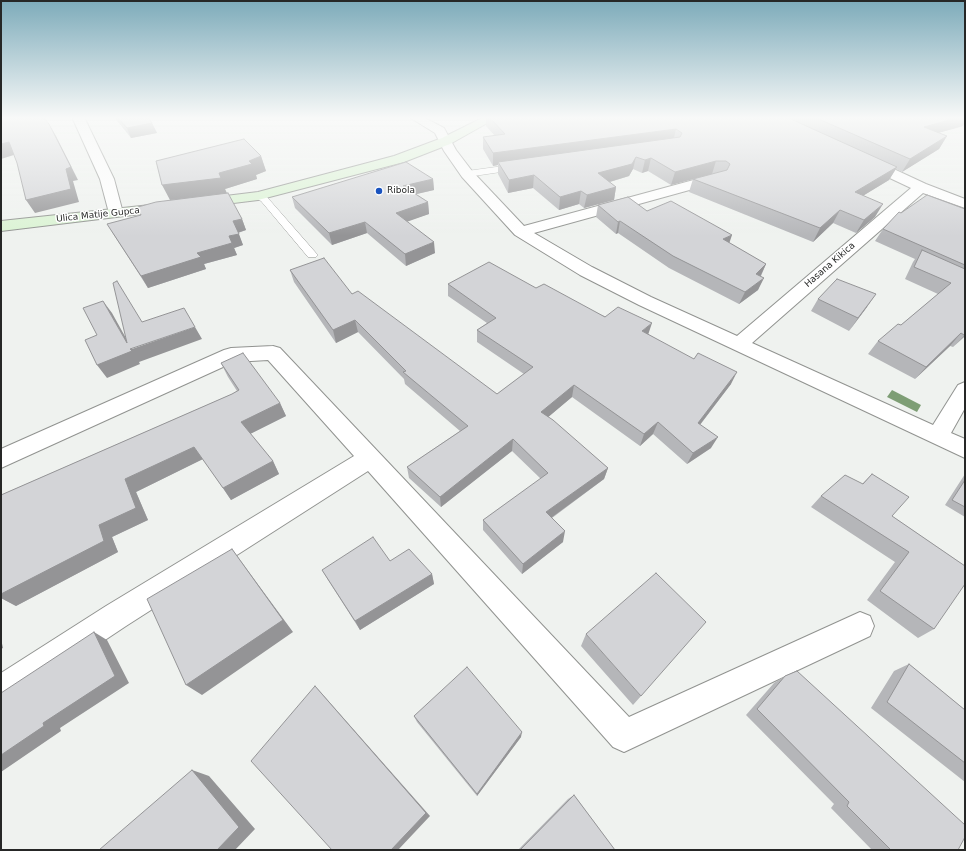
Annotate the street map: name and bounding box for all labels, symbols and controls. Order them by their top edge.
marker: Ribola [374,186,384,196]
place label: Ribola [387,186,415,196]
street label: Ulica Matije Gupca [56,205,140,225]
street label: Hasana Kikica [803,240,857,290]

